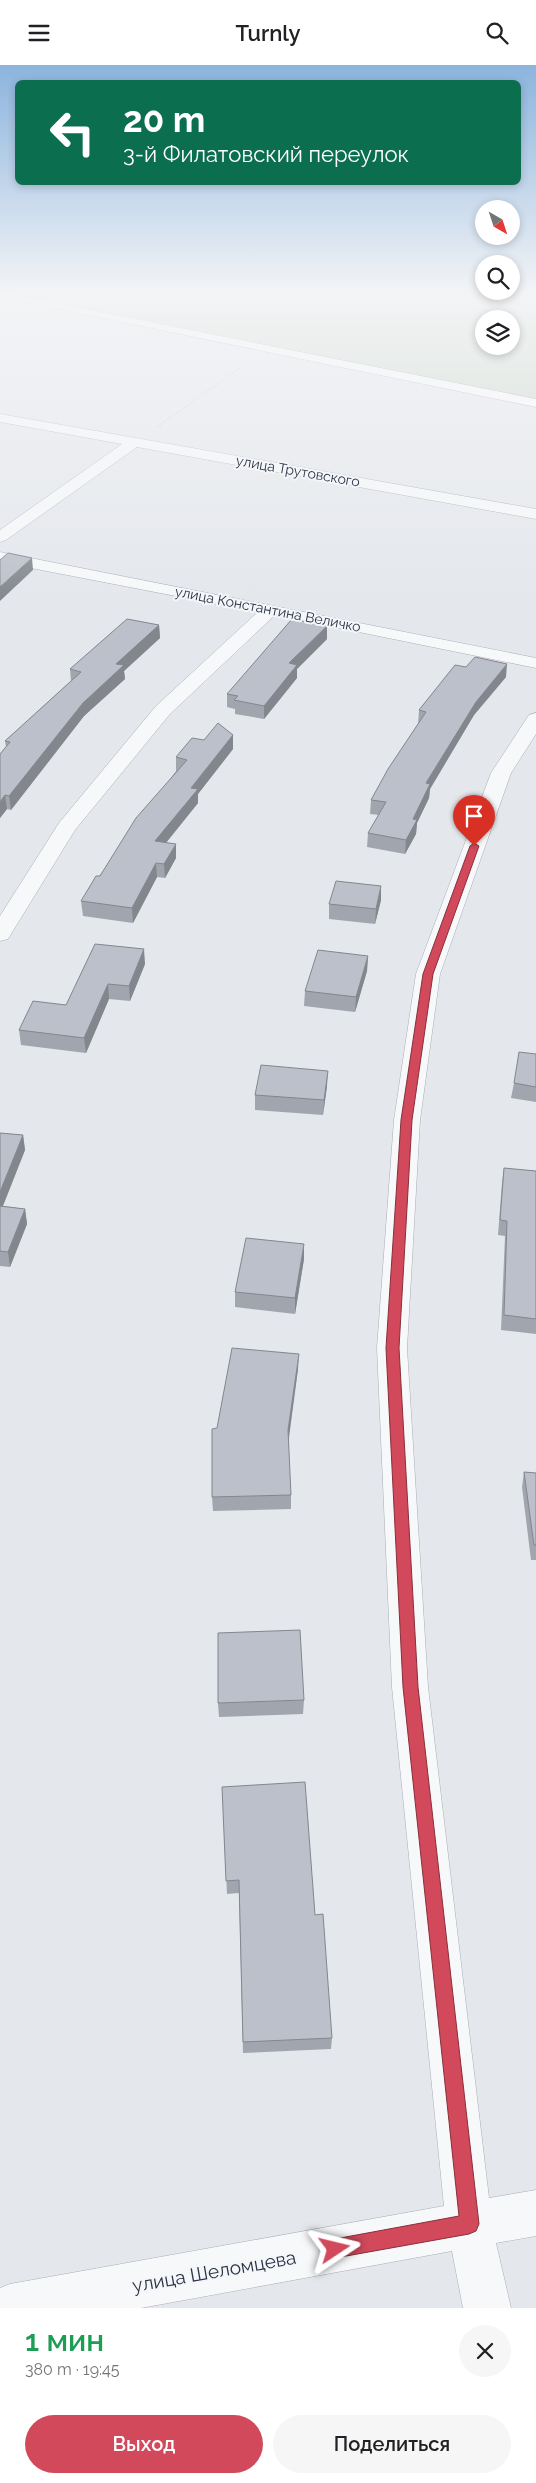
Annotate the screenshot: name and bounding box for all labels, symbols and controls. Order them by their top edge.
icon: menu [25,19,53,47]
icon: search [483,19,511,47]
text: Turnly [235,20,301,46]
text: 20 m [123,99,205,140]
icon: left [40,100,105,165]
text: 3-й Филатовский переулок [123,141,409,167]
north arrow [475,200,520,245]
map controls [475,200,520,355]
button: search [475,255,520,300]
button: layers [475,310,520,355]
street label: улица Трутовского [235,452,361,490]
street label: улица Константина Величко [174,583,362,635]
pin [453,795,495,846]
icon: arrive [460,802,488,830]
position arrow [308,2222,360,2274]
street label: улица Шеломцева [130,2246,298,2296]
text: 1 мин [25,2323,104,2358]
button: close [459,2325,511,2377]
text: 380 m · 19:45 [25,2360,119,2379]
button: Выход [25,2415,263,2473]
button: Поделиться [273,2415,511,2473]

